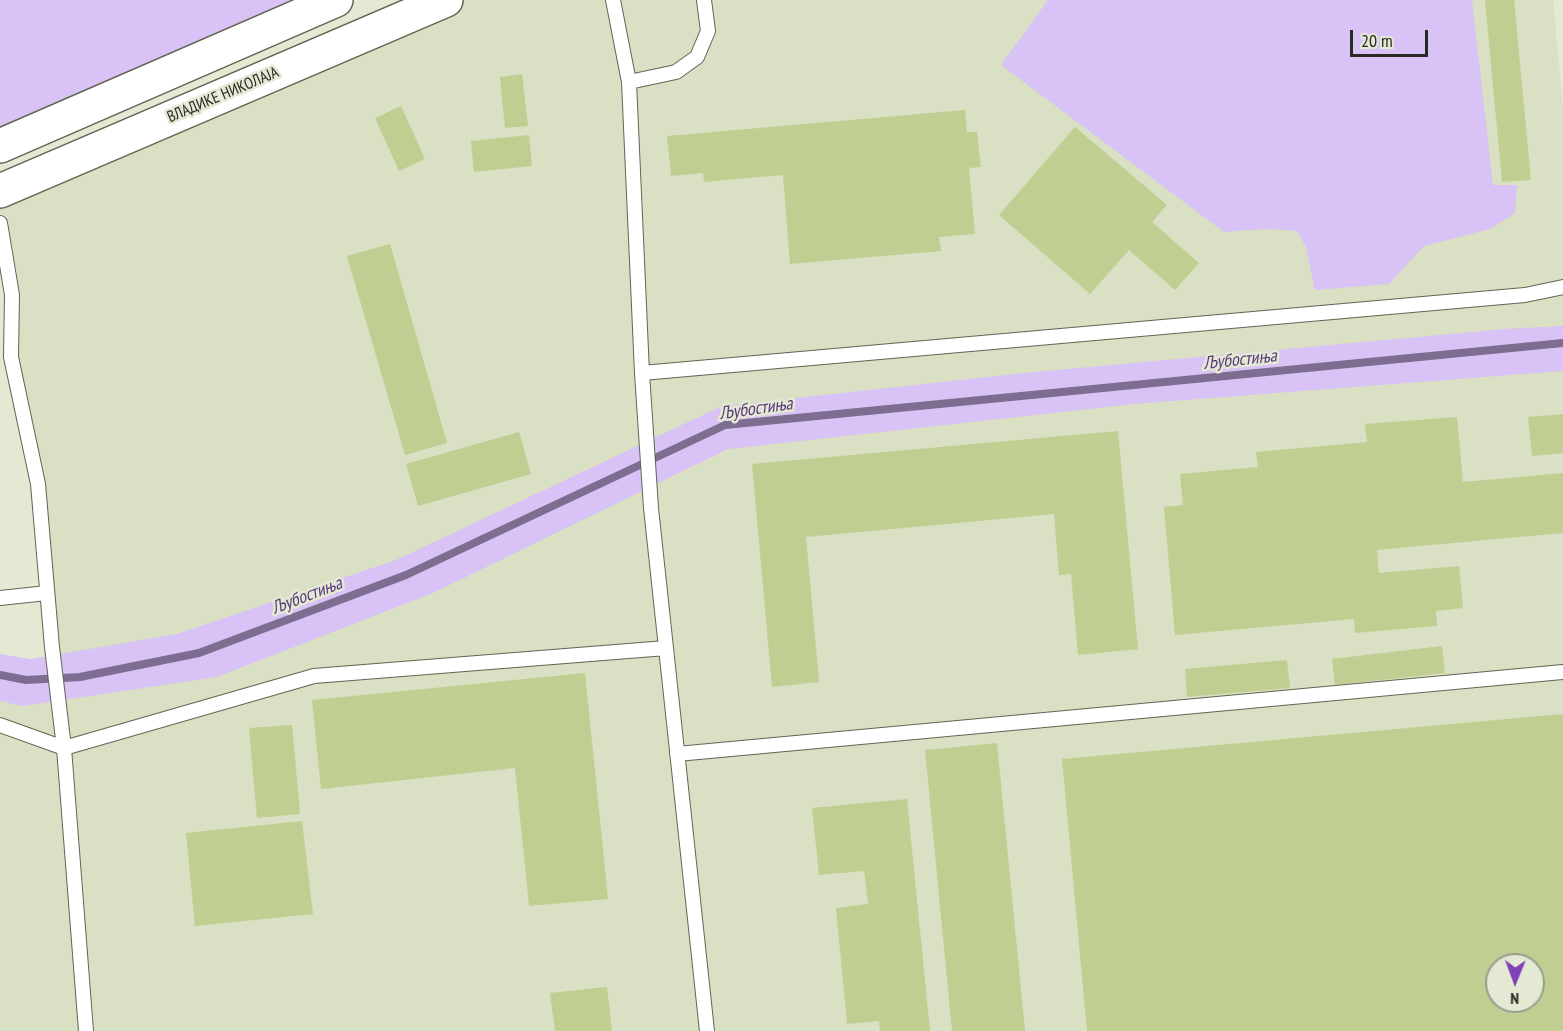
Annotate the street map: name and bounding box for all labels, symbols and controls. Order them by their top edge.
scale bar [1353,18,1431,56]
text: 20 m [1361,29,1393,52]
street label: ВЛАДИКЕ НИКОЛАЈА [164,63,282,127]
water label: Љубостиња [1202,345,1278,375]
water label: Љубостиња [718,393,794,425]
water label: Љубостиња [269,573,345,619]
north arrow [1485,953,1545,1013]
text: N [1510,989,1519,1009]

